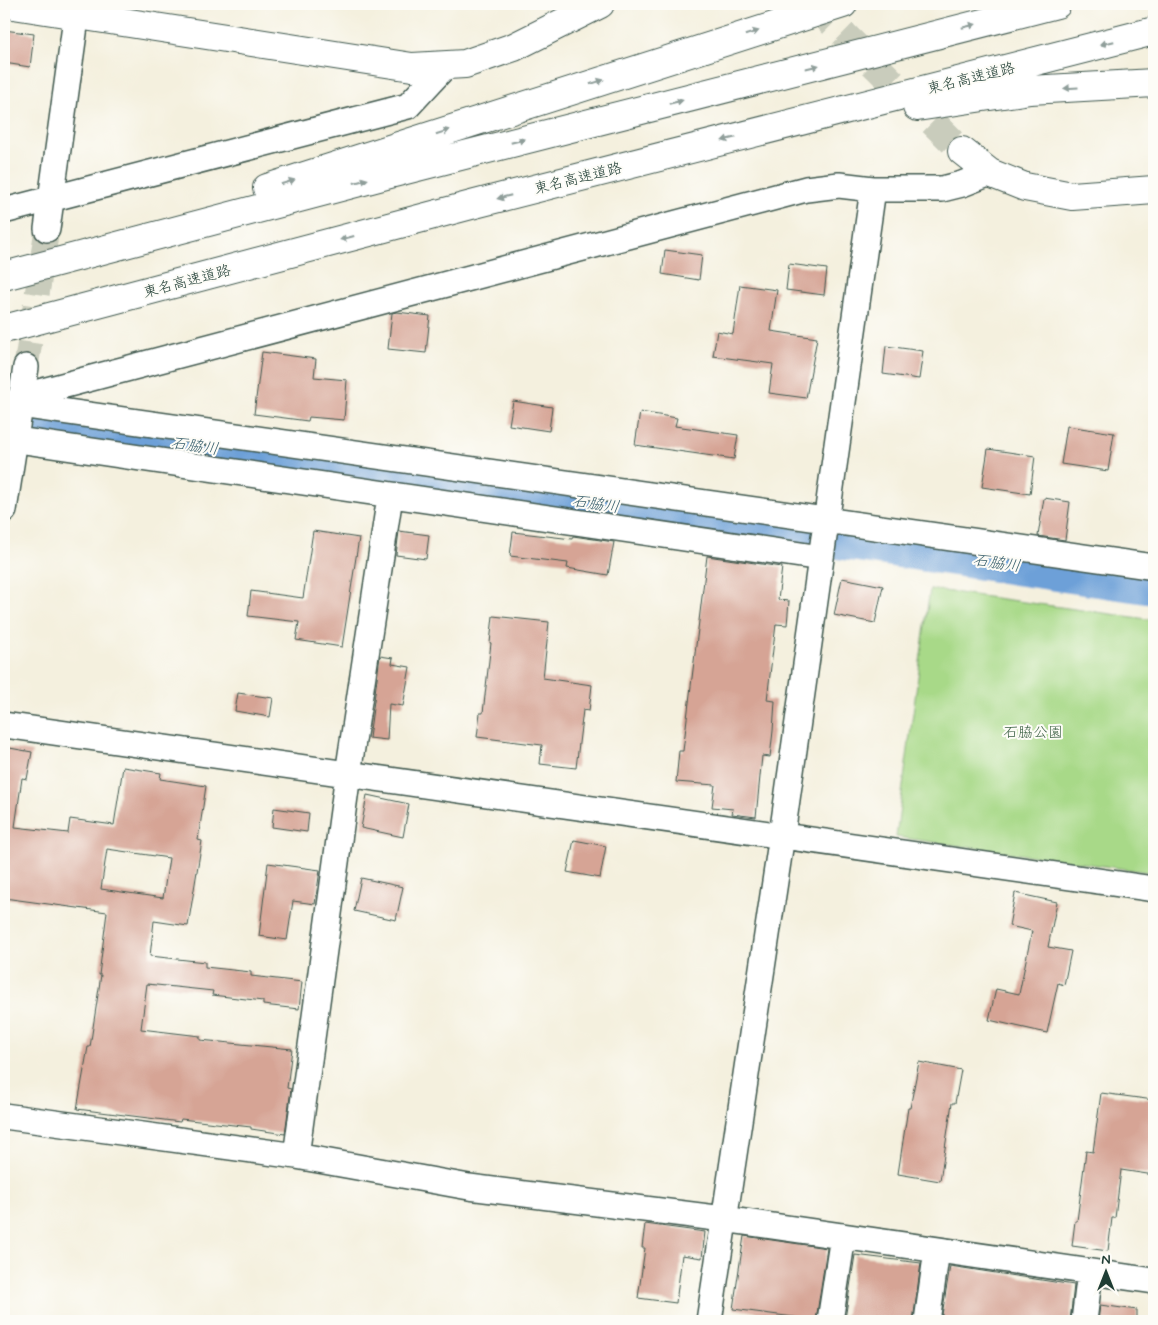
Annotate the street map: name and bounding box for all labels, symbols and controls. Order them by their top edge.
one-way arrow [962,22,977,30]
one-way arrow [745,28,760,36]
one-way arrow [1099,39,1115,47]
street label: 東名高速道路 [925,58,1017,100]
one-way arrow [804,63,819,71]
one-way arrow [590,78,605,86]
one-way arrow [1062,84,1078,92]
one-way arrow [668,97,683,105]
one-way arrow [435,128,450,135]
one-way arrow [722,135,737,143]
one-way arrow [511,137,526,145]
street label: 東名高速道路 [532,158,624,200]
one-way arrow [281,177,296,185]
one-way arrow [353,177,368,185]
one-way arrow [496,193,511,201]
one-way arrow [339,234,354,242]
street label: 東名高速道路 [141,261,233,303]
water label: 石脇川 [170,433,220,460]
water label: 石脇川 [571,491,621,518]
water label: 石脇川 [972,550,1022,577]
park label: 石脇公園 [1003,723,1063,743]
north arrow [1080,1248,1130,1298]
text: N [1101,1251,1111,1269]

